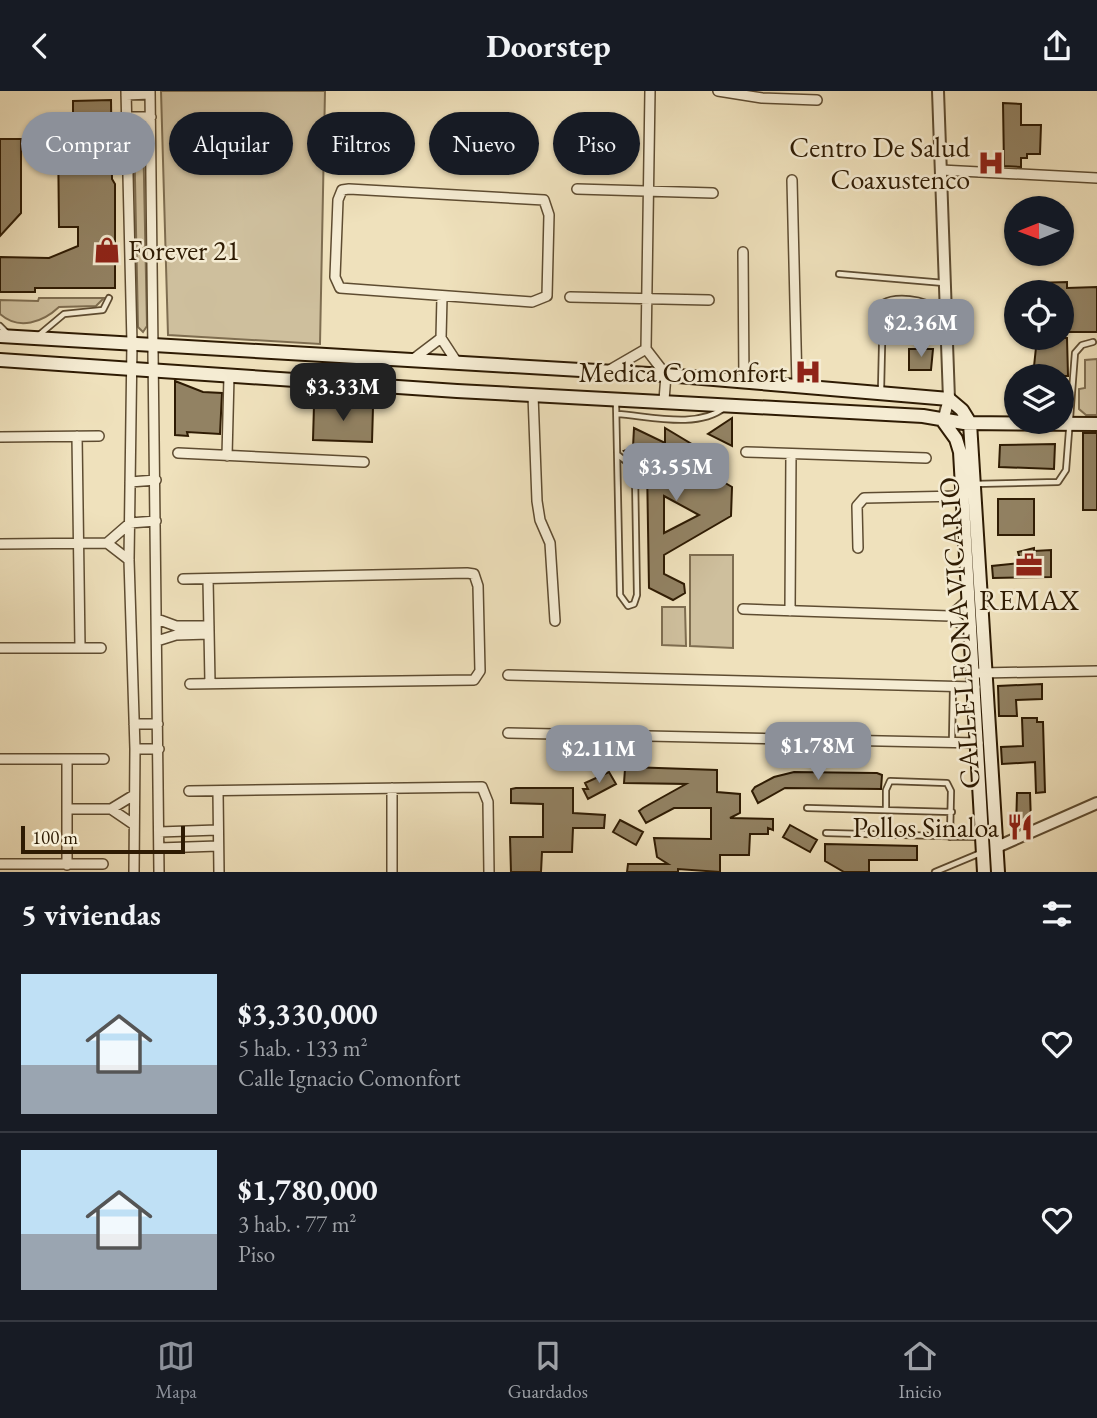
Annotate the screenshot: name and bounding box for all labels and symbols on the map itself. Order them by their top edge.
place label: Centro De Salud Coaxustenco [789,129,971,197]
hospital icon: Centro De Salud Coaxustenco [976,148,1006,178]
north arrow [1004,196,1074,266]
place label: Forever 21 [128,232,240,268]
shop icon: Forever 21 [92,235,122,265]
pin: $2.36M [864,299,978,359]
place label: Medica Comonfort [579,354,787,390]
hospital icon: Medica Comonfort [793,357,823,387]
pin: $3.33M [286,363,400,423]
pin: $3.55M [619,443,733,503]
street label: CALLE LEONA VICARIO [930,476,988,790]
office icon: REMAX [1014,550,1044,580]
place label: REMAX [979,582,1079,618]
pin: $1.78M [761,723,875,782]
pin: $2.11M [542,725,656,785]
place label: Pollos Sinaloa [853,809,1000,845]
restaurant icon: Pollos Sinaloa [1005,812,1035,842]
scale bar [21,823,186,855]

